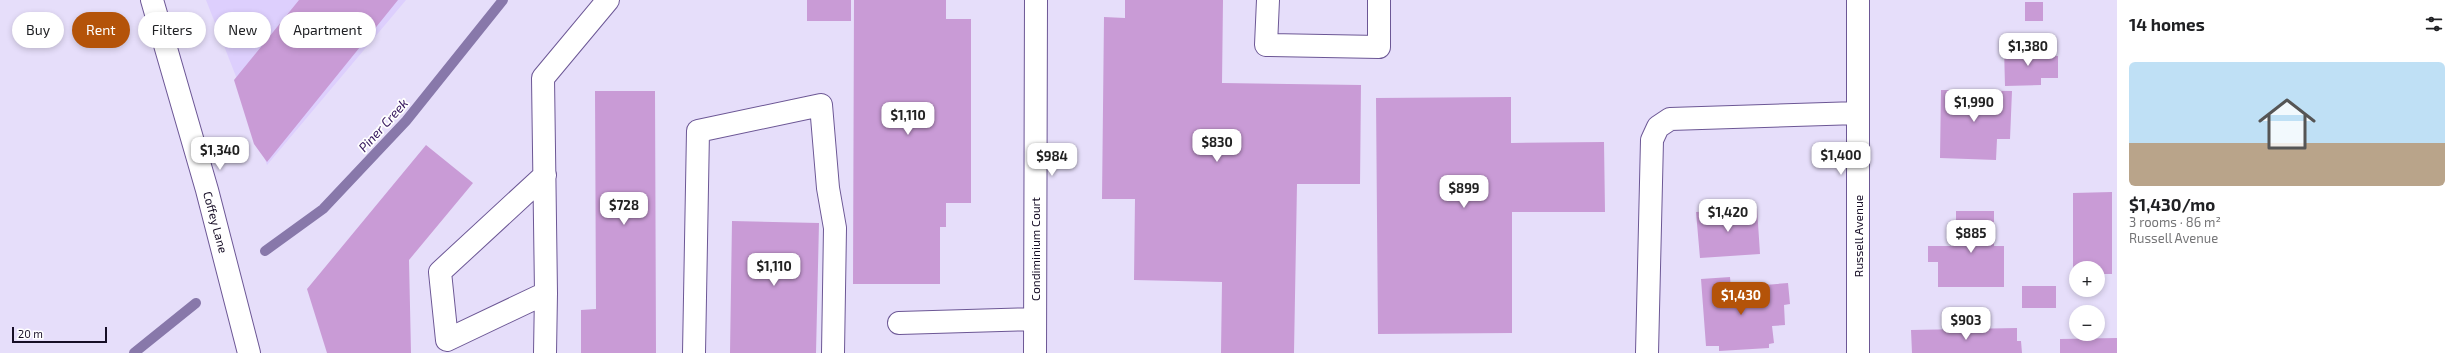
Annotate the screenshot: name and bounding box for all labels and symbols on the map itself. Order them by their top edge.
pin: $1,380 [1995,33,2061,67]
pin: $1,990 [1941,89,2007,123]
water label: Piner Creek [355,95,411,155]
pin: $1,110 [875,102,941,136]
pin: $830 [1193,129,1241,163]
pin: $1,340 [187,137,253,171]
pin: $1,400 [1808,142,1874,176]
pin: $984 [1028,143,1076,177]
pin: $899 [1440,175,1488,209]
street label: Coffey Lane [201,190,231,254]
pin: $728 [600,192,648,226]
street label: Russell Avenue [1851,195,1865,277]
street label: Condiminium Court [1028,197,1042,301]
pin: $1,420 [1695,199,1761,233]
pin: $885 [1947,220,1995,254]
pin: $1,110 [741,253,807,287]
pin: $1,430 [1708,282,1774,316]
pin: $903 [1942,307,1990,341]
scale bar [12,325,107,344]

